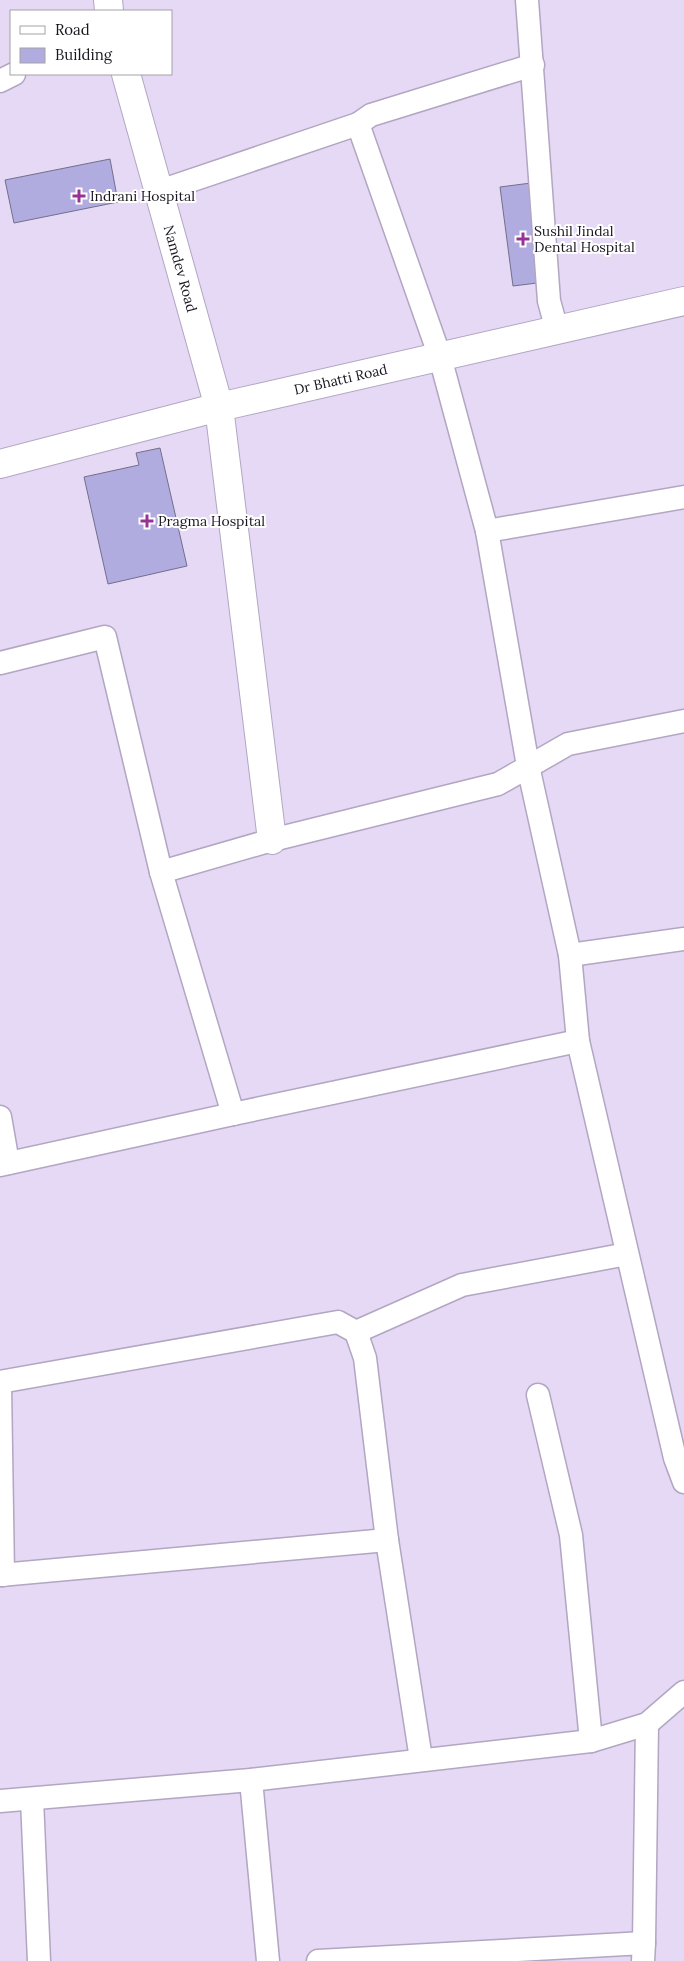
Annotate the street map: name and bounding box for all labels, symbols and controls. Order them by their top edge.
legend [10,10,172,75]
text: Road [55,20,90,39]
text: Building [55,45,113,64]
place label: Indrani Hospital [90,187,195,205]
marker: Indrani Hospital [72,189,86,203]
place label: Sushil Jindal Dental Hospital [534,222,635,256]
street label: Namdev Road [160,223,201,314]
marker: Sushil Jindal Dental Hospital [516,232,530,246]
street label: Dr Bhatti Road [292,360,389,399]
place label: Pragma Hospital [158,512,265,530]
marker: Pragma Hospital [140,514,154,528]

